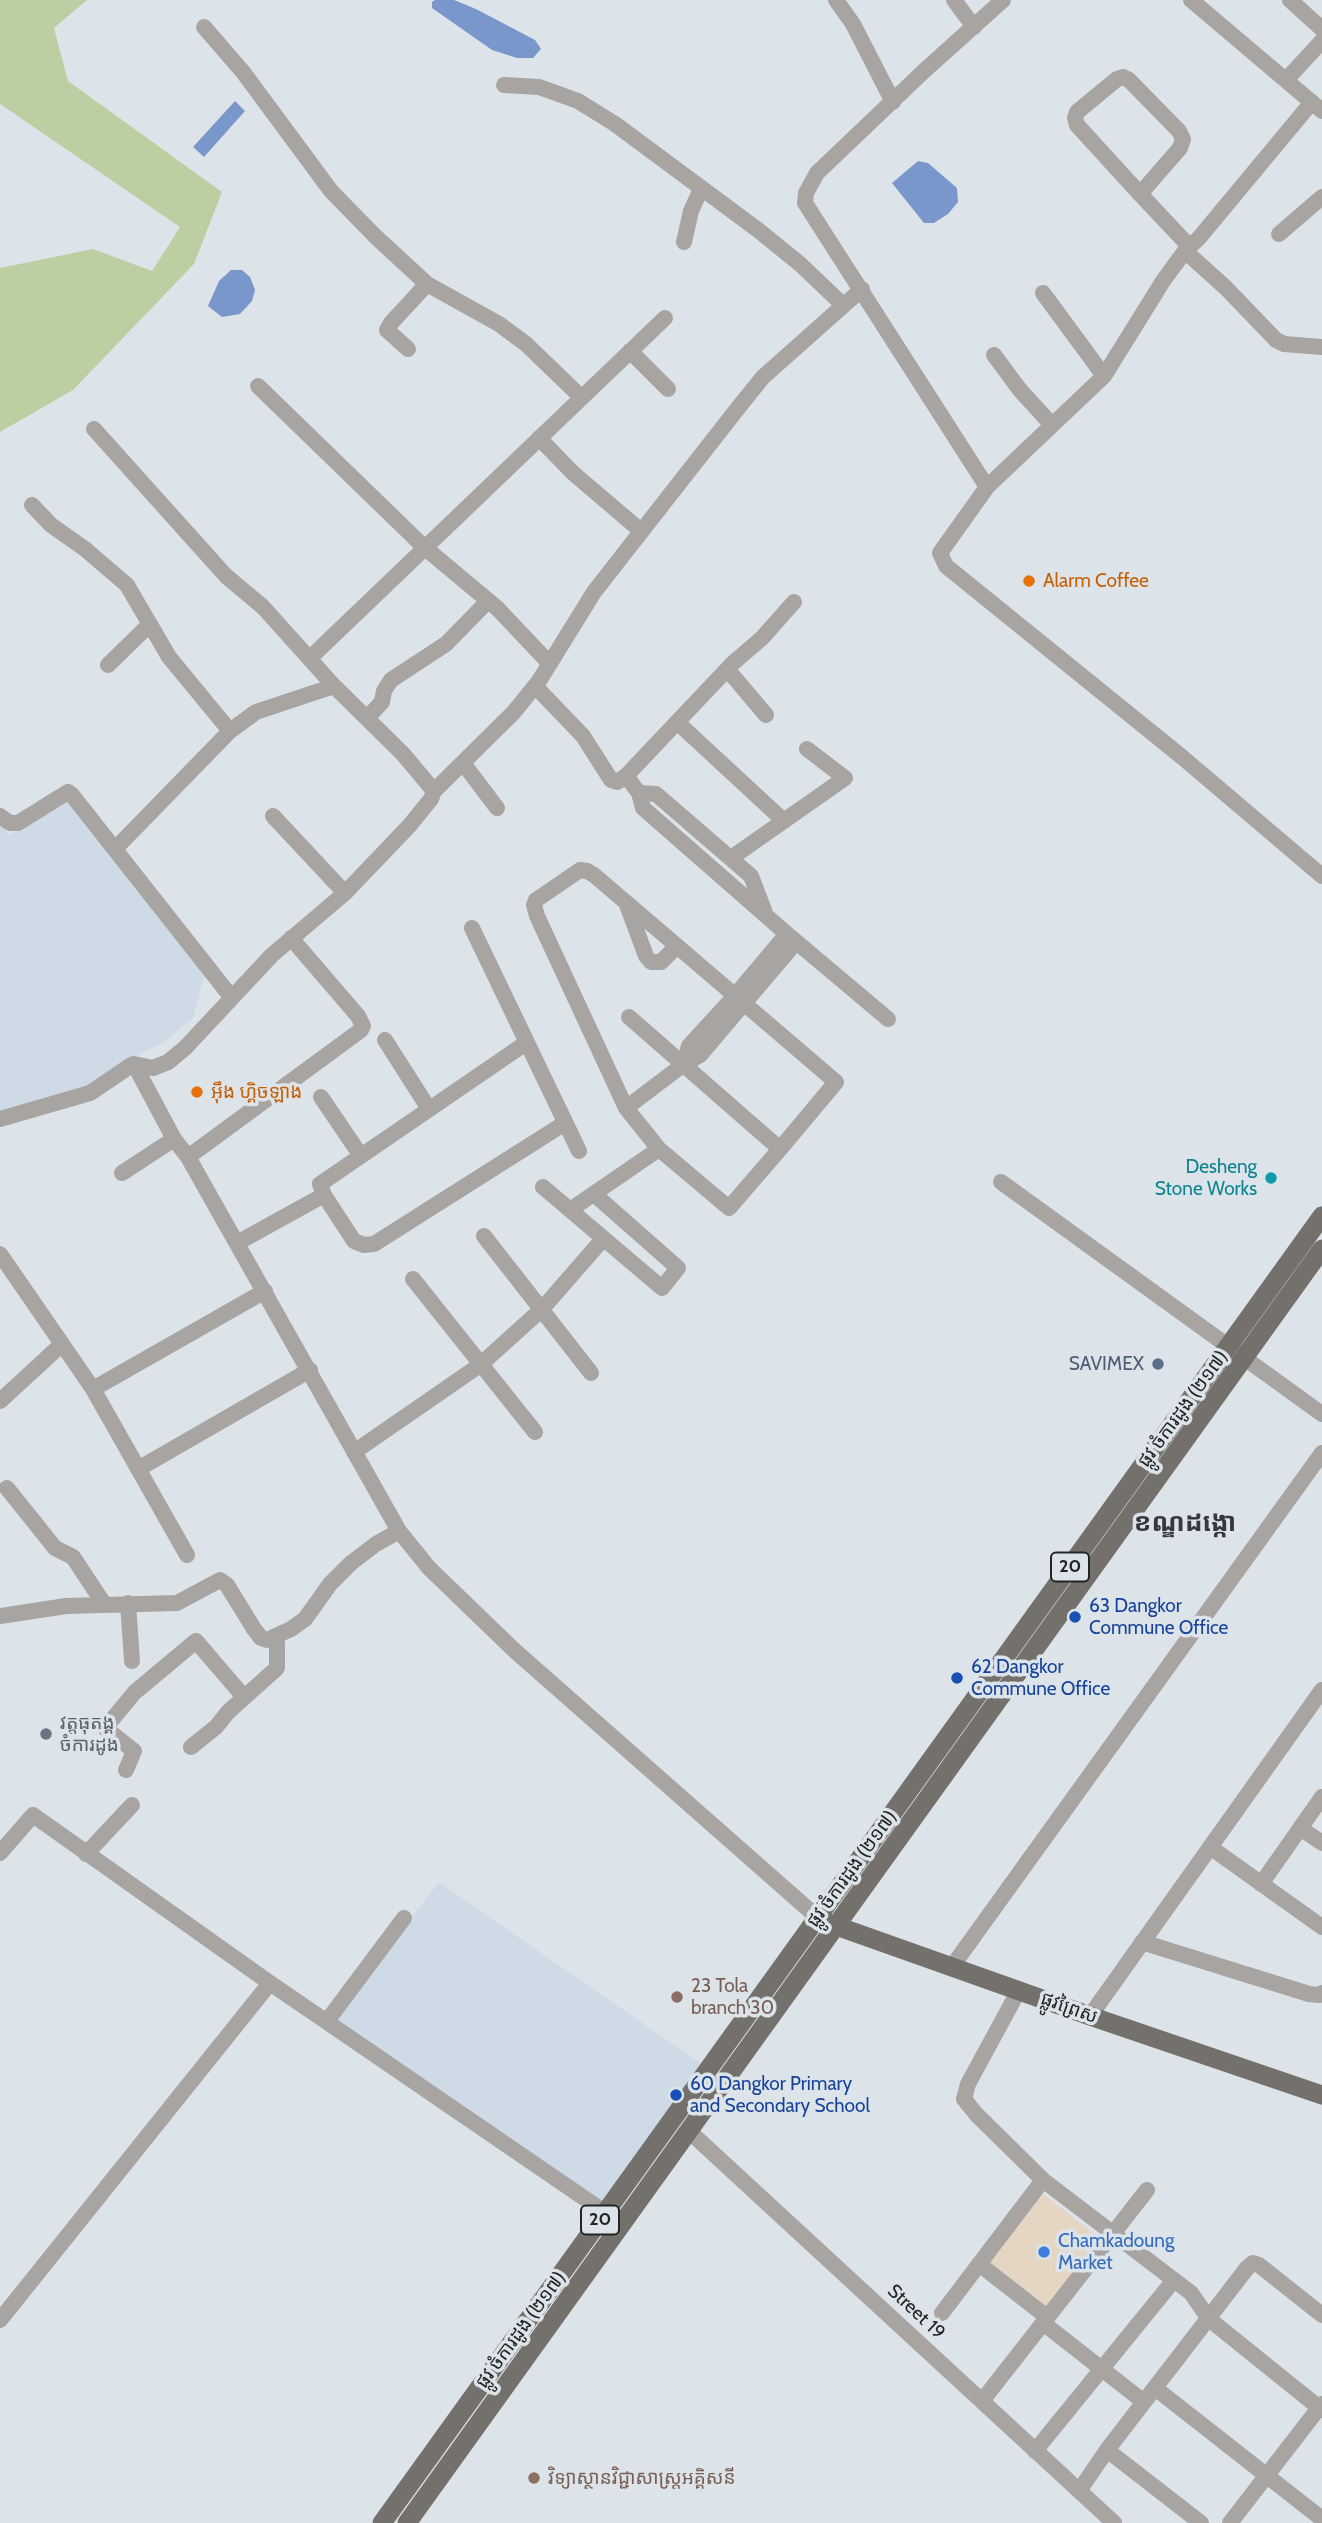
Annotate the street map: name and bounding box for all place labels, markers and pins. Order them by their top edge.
place label: Alarm Coffee [1043,570,1149,592]
marker: Alarm Coffee [1021,573,1037,589]
place label: អ៊ឹង ហ្គិចឡាង [211,1081,302,1103]
marker: អ៊ឹង ហ្គិចឡាង [189,1084,205,1100]
place label: Desheng Stone Works [1155,1156,1257,1200]
marker: Desheng Stone Works [1263,1170,1279,1186]
place label: SAVIMEX [1069,1353,1144,1375]
marker: SAVIMEX [1150,1356,1166,1372]
place label: 63 Dangkor Commune Office [1089,1595,1228,1639]
marker: 63 Dangkor Commune Office [1067,1609,1083,1625]
place label: 62 Dangkor Commune Office [971,1656,1110,1700]
marker: 62 Dangkor Commune Office [949,1670,965,1686]
place label: វត្តធុតង្គ ចំការដូង [60,1712,119,1756]
marker: វត្តធុតង្គ ចំការដូង [38,1726,54,1742]
place label: 23 Tola branch 30 [691,1975,774,2019]
marker: 23 Tola branch 30 [669,1989,685,2005]
place label: 60 Dangkor Primary and Secondary School [690,2073,870,2117]
marker: 60 Dangkor Primary and Secondary School [668,2087,684,2103]
place label: Chamkadoung Market [1058,2230,1174,2274]
marker: Chamkadoung Market [1036,2244,1052,2260]
place label: វិទ្យាស្ថានវិជ្ជាសាស្រ្តអគ្គិសនី [548,2467,736,2489]
marker: វិទ្យាស្ថានវិជ្ជាសាស្រ្តអគ្គិសនី [526,2470,542,2486]

